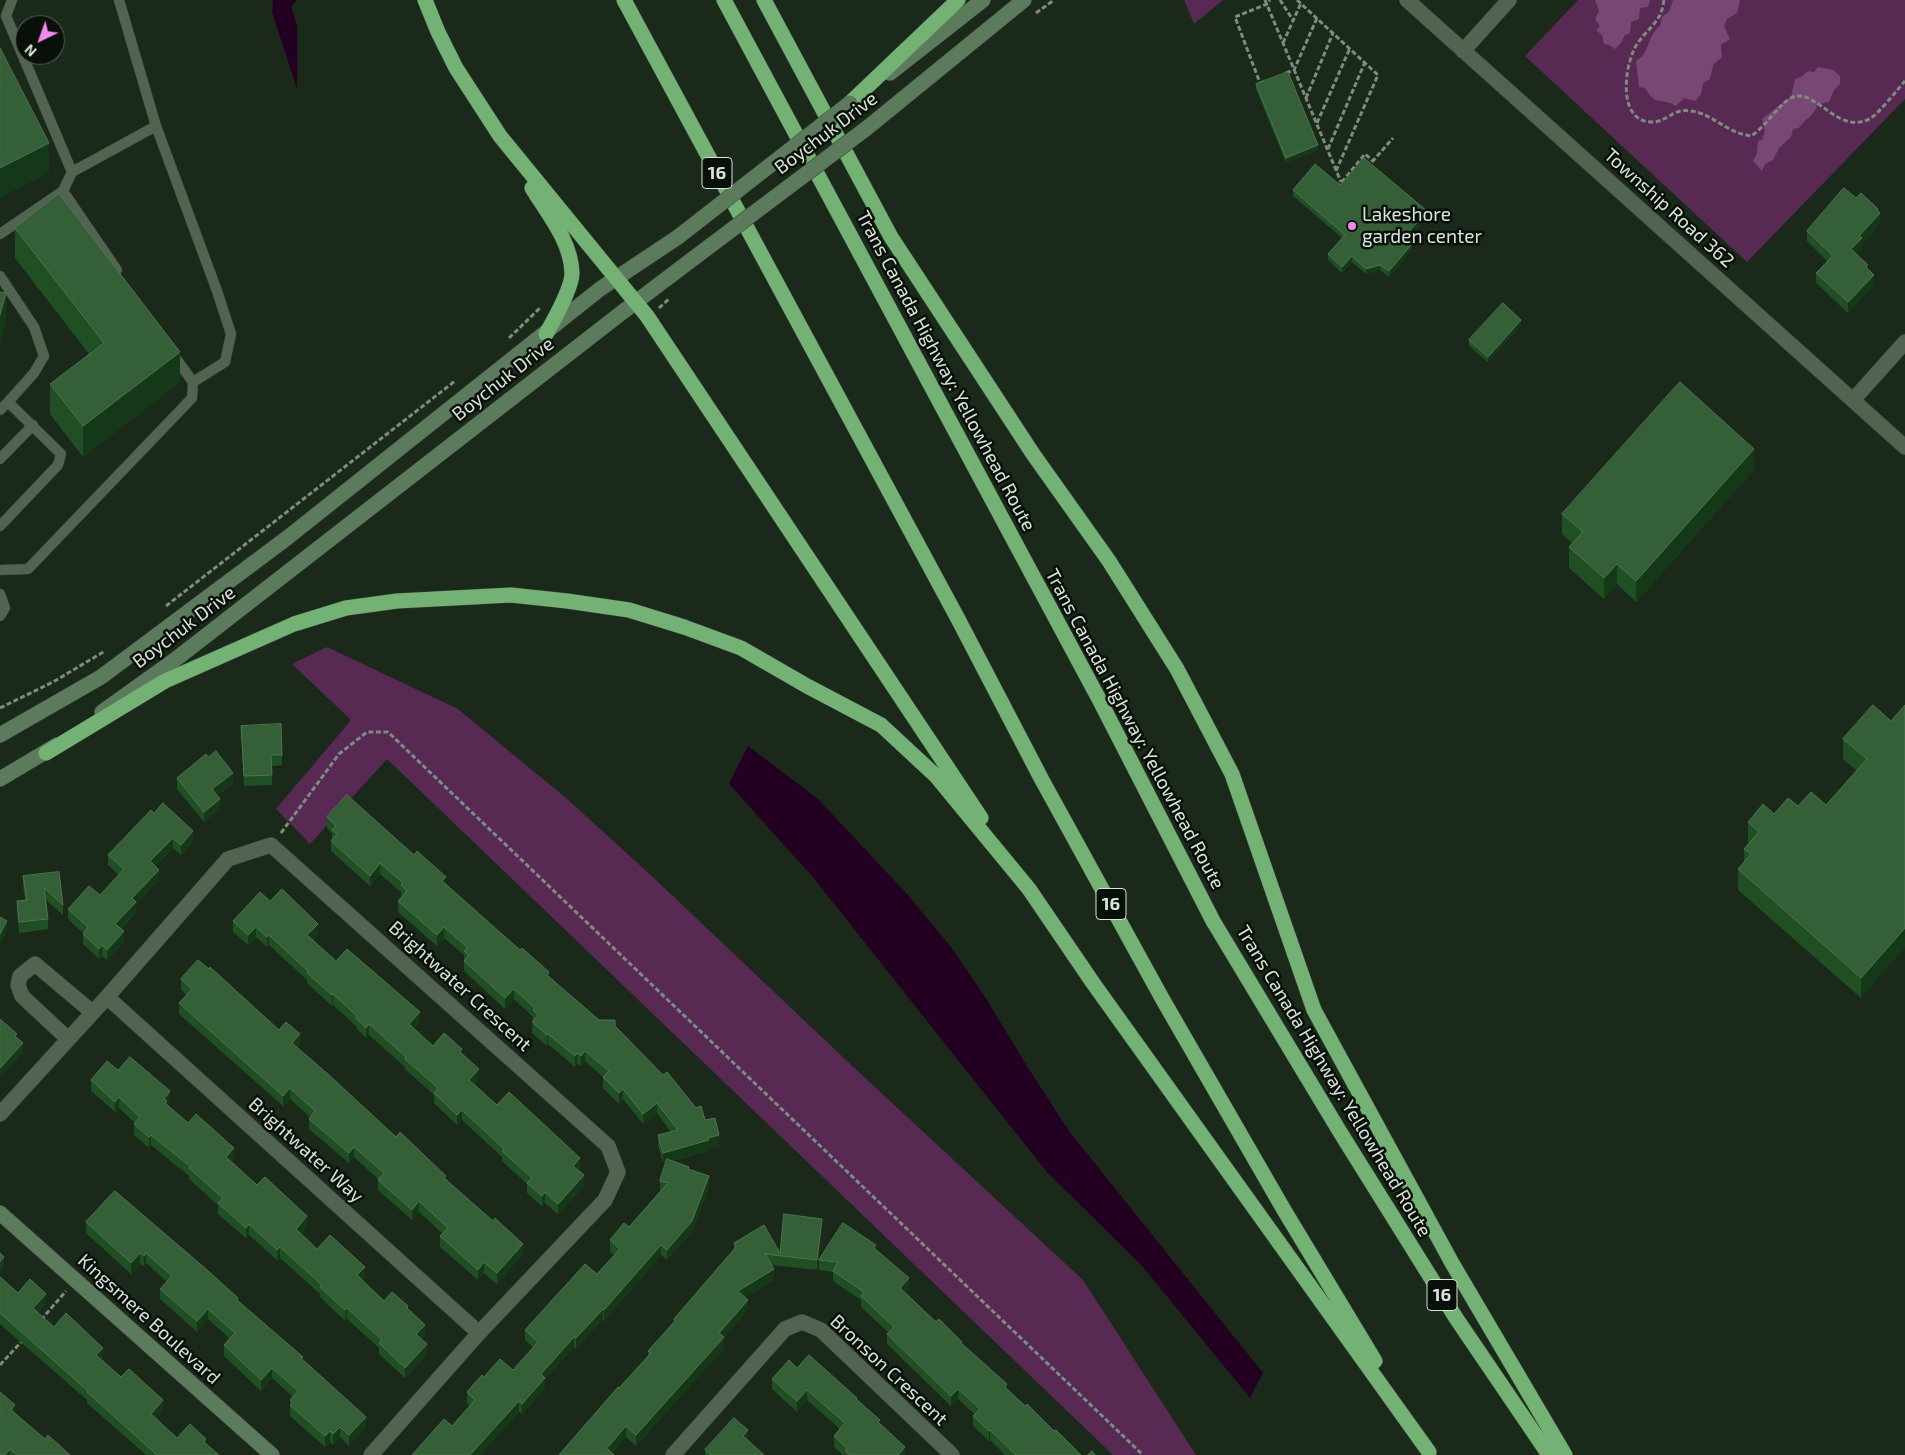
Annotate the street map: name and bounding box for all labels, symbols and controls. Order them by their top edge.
north arrow [15,15,65,65]
text: N [21,41,40,60]
street label: Boychuk Drive [770,87,882,179]
street label: Township Road 362 [1599,144,1739,272]
road number: 16 [702,158,732,188]
place label: Lakeshore garden center [1362,204,1482,248]
street label: Trans Canada Highway: Yellowhead Route [852,207,1040,535]
marker: Lakeshore garden center [1346,220,1358,232]
street label: Boychuk Drive [448,332,558,426]
street label: Trans Canada Highway: Yellowhead Route [1041,565,1229,893]
street label: Boychuk Drive [128,581,240,673]
road number: 16 [1096,889,1126,920]
street label: Brightwater Crescent [384,916,536,1056]
street label: Trans Canada Highway: Yellowhead Route [1232,921,1436,1241]
street label: Brightwater Way [244,1092,368,1208]
street label: Kingsmere Boulevard [73,1249,225,1389]
road number: 16 [1427,1280,1457,1310]
street label: Bronson Crescent [826,1310,952,1430]

